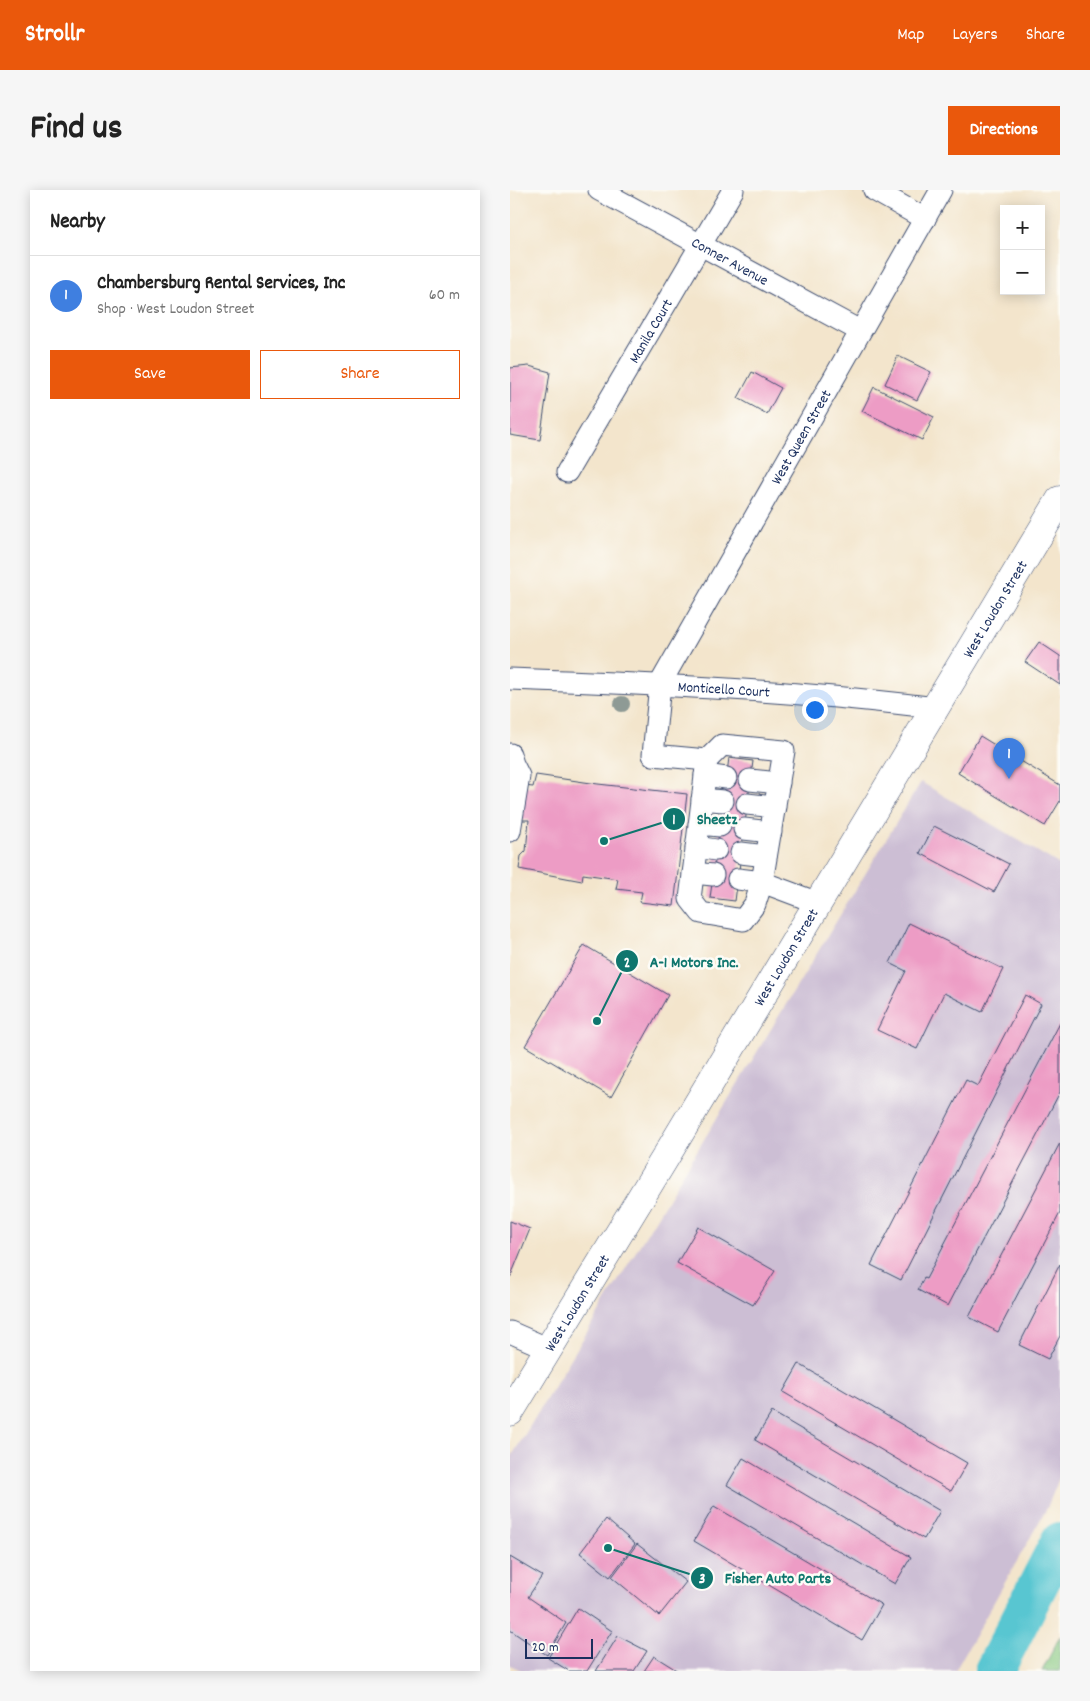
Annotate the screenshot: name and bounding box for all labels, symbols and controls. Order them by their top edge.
text: Strollr [25,18,84,52]
text: Map [897,23,924,48]
text: Layers [952,23,998,48]
text: Share [1026,23,1065,48]
text: Find us [30,105,122,155]
button: Directions [948,106,1060,155]
map controls [1000,205,1045,295]
button: + [1000,205,1045,250]
text: Nearby [50,208,105,238]
street label: Conner Avenue [687,233,772,293]
button: − [1000,250,1045,295]
text: Chambersburg Rental Services, Inc [97,271,345,298]
text: 1 [64,284,68,307]
text: 60 m [429,284,460,307]
street label: Manila Court [624,295,680,368]
text: Shop · West Loudon Street [97,298,255,321]
button: Save [50,350,250,399]
button: Share [260,350,460,399]
street label: West Queen Street [767,386,838,489]
street label: West Loudon Street [958,557,1034,663]
street label: Monticello Court [677,677,771,705]
your location [802,697,828,723]
pin: 1 [993,738,1025,779]
callout: Sheetz [662,803,747,834]
text: Sheetz [697,809,738,832]
text: 1 [672,810,676,832]
street label: West Loudon Street [750,905,825,1011]
callout: A-1 Motors Inc. [615,946,748,977]
text: A-1 Motors Inc. [650,952,739,975]
text: 2 [624,953,630,975]
street label: West Loudon Street [540,1251,617,1357]
callout: Fisher Auto Parts [690,1562,841,1593]
text: Fisher Auto Parts [725,1568,831,1591]
text: 3 [699,1569,706,1591]
scale bar [525,1636,592,1659]
text: 20 m [532,1638,559,1658]

